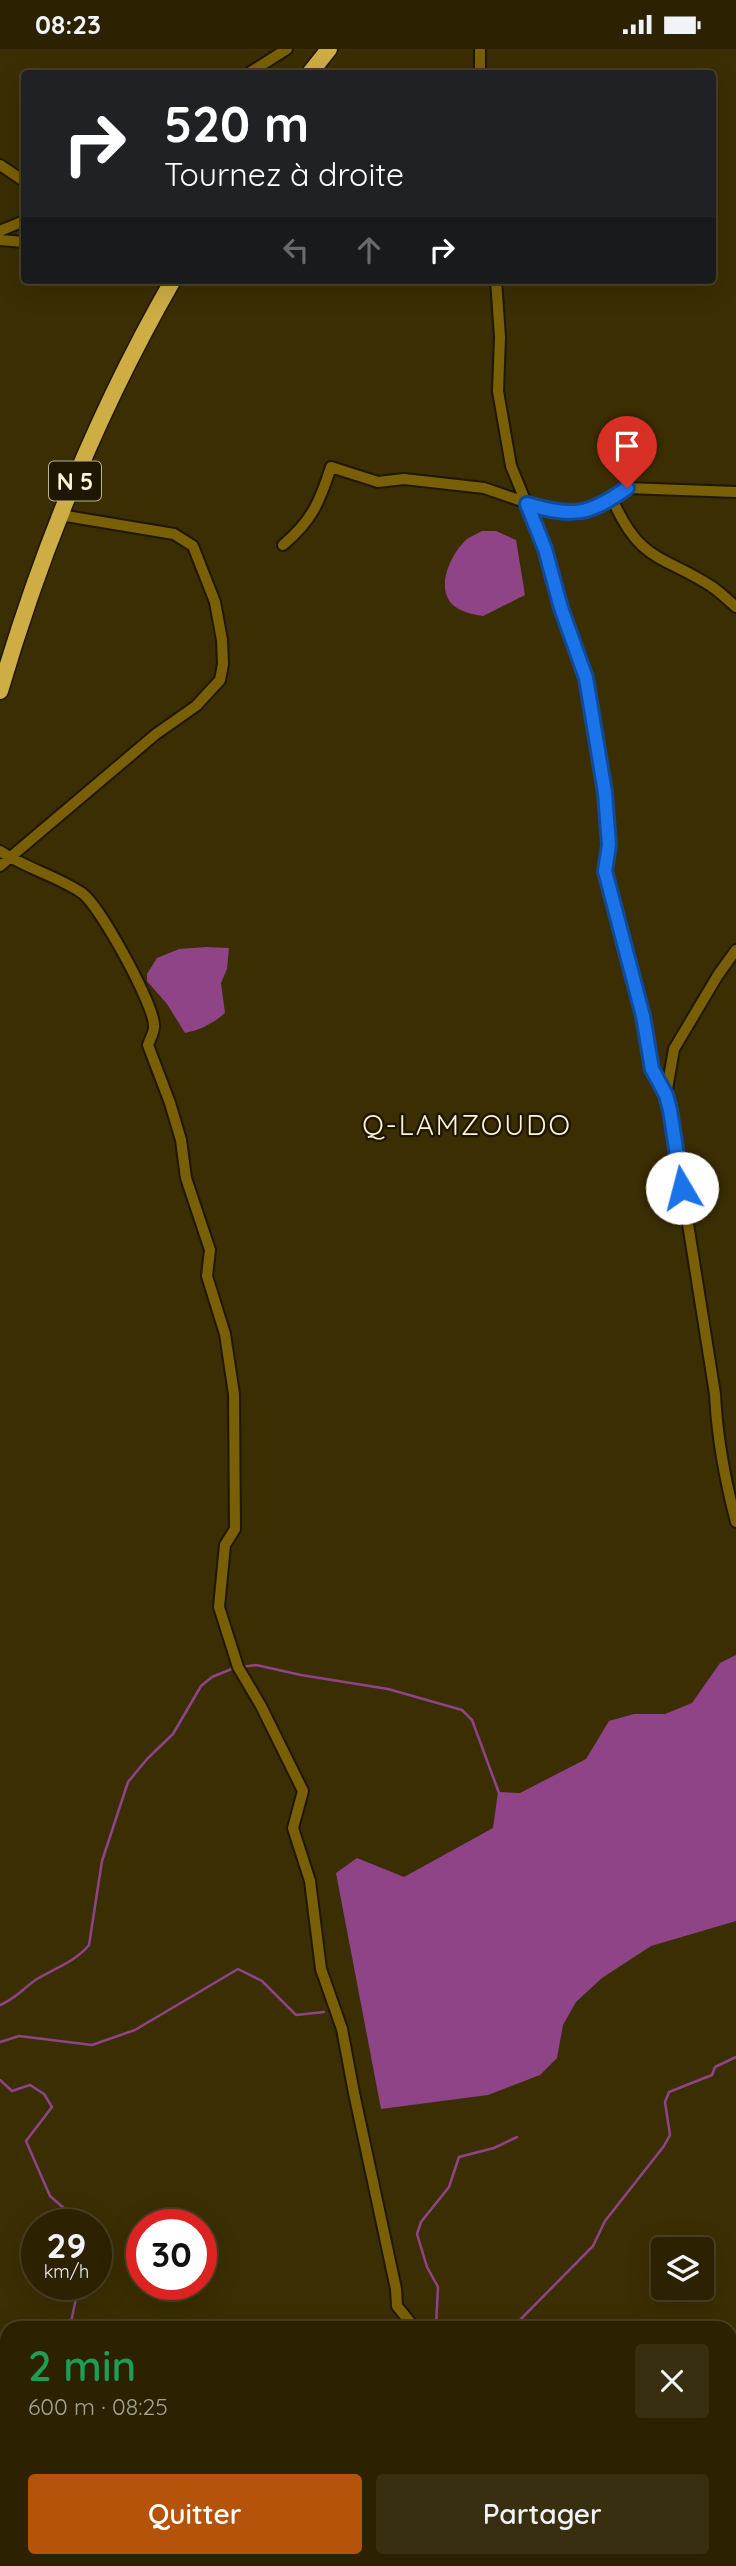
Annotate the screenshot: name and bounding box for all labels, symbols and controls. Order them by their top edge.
text: 08:23 [35,8,101,41]
text: 520 m [164,93,309,154]
icon: right [49,98,140,189]
text: Tournez à droite [164,154,404,194]
icon: left [277,231,315,269]
icon: ahead [350,231,388,269]
icon: right [423,231,461,269]
pin [597,416,657,488]
icon: arrive [608,427,646,465]
road number: N 5 [49,461,101,501]
district label: Q-LAMZOUDO [362,1107,572,1142]
position arrow [645,1151,719,1225]
speed limit sign: 30 [126,2209,217,2300]
text: 29 [47,2223,86,2267]
map controls [651,2237,714,2300]
button: layers [651,2237,714,2300]
text: km/h [44,2260,89,2283]
text: 2 min [28,2339,136,2392]
button: close [635,2344,709,2418]
text: 600 m · 08:25 [28,2392,168,2421]
button: Quitter [28,2474,362,2554]
button: Partager [376,2474,709,2554]

